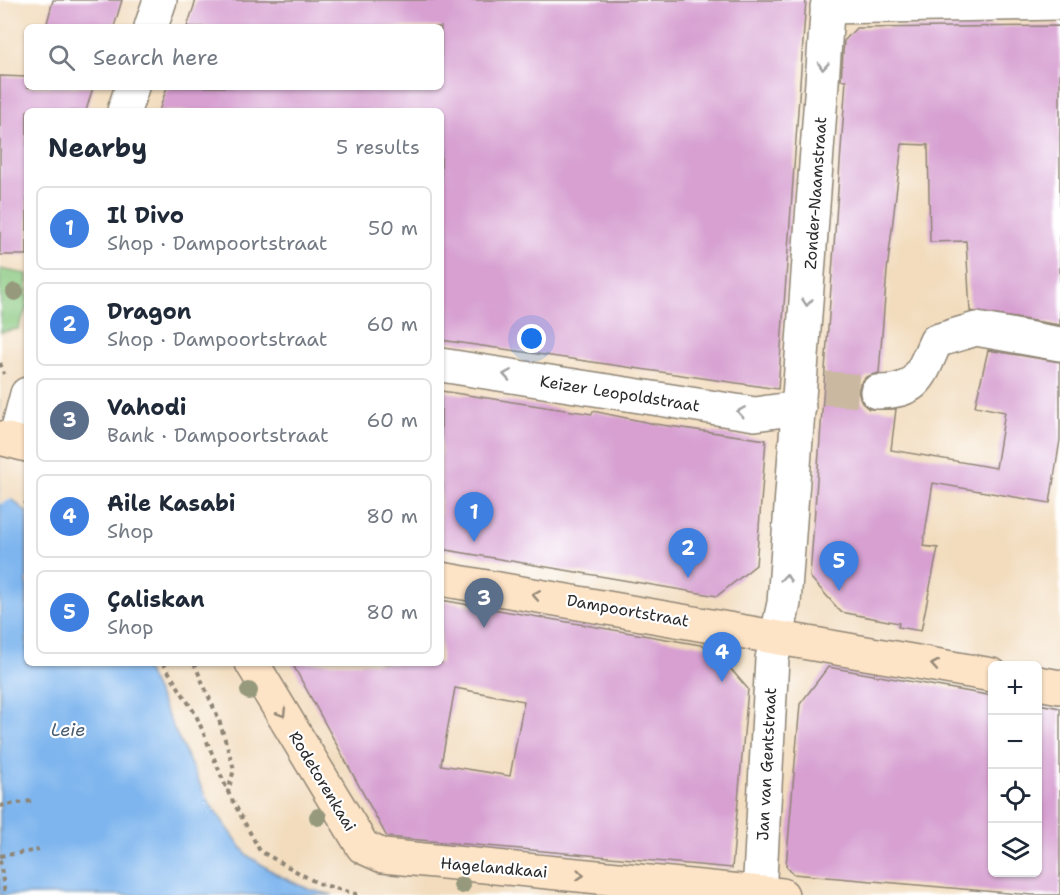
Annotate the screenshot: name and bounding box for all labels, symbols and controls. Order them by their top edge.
search box [24,24,444,90]
icon: search [45,41,78,74]
text: Search here [93,43,219,72]
one-way arrow [817,61,830,70]
street label: Zonder-Naamstraat [800,116,831,270]
text: Nearby [48,130,147,165]
text: 5 results [336,134,420,160]
text: Il Divo [107,201,184,230]
text: 1 [65,215,74,241]
text: 50 m [368,215,418,241]
text: Shop · Dampoortstraat [107,230,328,256]
text: Dragon [107,297,191,326]
one-way arrow [801,297,814,306]
text: 2 [63,311,77,337]
text: 60 m [366,311,418,337]
your location [517,324,546,353]
text: Shop · Dampoortstraat [107,326,328,352]
one-way arrow [503,369,513,382]
street label: Keizer Leopoldstraat [539,370,701,416]
text: Vahodi [107,393,186,422]
one-way arrow [737,406,746,418]
text: 3 [63,407,77,433]
text: 60 m [366,407,418,433]
text: Bank · Dampoortstraat [107,422,329,448]
text: Aile Kasabi [107,489,236,518]
pin: 1 [454,492,494,542]
text: 4 [63,503,77,529]
text: 80 m [366,503,418,529]
text: Shop [107,518,154,544]
pin: 2 [668,528,708,578]
pin: 5 [820,542,858,591]
one-way arrow [779,573,792,582]
pin: 3 [464,578,504,628]
text: Çaliskan [107,585,205,614]
one-way arrow [531,589,541,601]
street label: Dampoortstraat [565,589,691,632]
text: 5 [63,599,76,625]
text: 80 m [366,599,418,625]
text: Shop [107,614,154,640]
pin: 4 [702,632,742,682]
one-way arrow [930,659,940,671]
map controls [988,661,1042,877]
button: + [988,661,1042,715]
street label: Jan van Gentstraat [752,687,781,841]
one-way arrow [275,707,287,717]
button: − [988,715,1042,769]
water label: Leie [51,718,85,742]
street label: Rodetorenkaai [284,727,361,835]
button: locate [988,769,1042,823]
button: layers [988,823,1042,877]
street label: Hagelandkaai [439,852,548,883]
one-way arrow [576,868,585,881]

